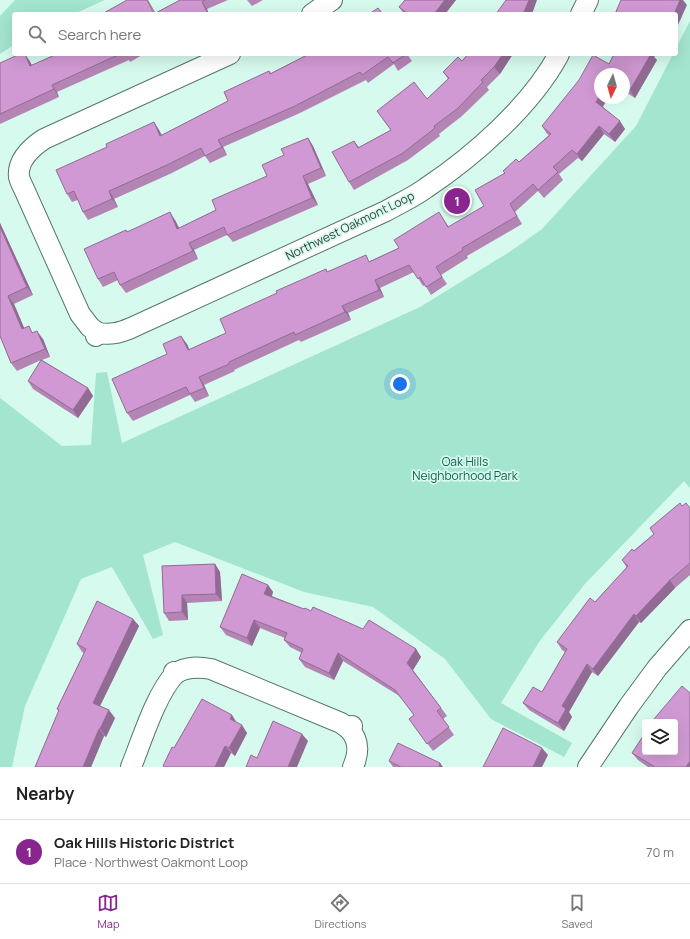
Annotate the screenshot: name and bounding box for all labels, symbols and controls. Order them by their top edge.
search box [12,12,678,56]
icon: search [26,23,48,45]
text: Search here [58,24,141,45]
north arrow [594,68,630,104]
pin: 1 [444,186,470,216]
street label: Northwest Oakmont Loop [283,187,417,264]
your location [390,374,410,394]
park label: Oak Hills Neighborhood Park [412,453,519,484]
map controls [642,719,678,755]
button: layers [642,719,678,755]
text: Nearby [16,782,74,805]
text: Oak Hills Historic District [54,832,235,853]
text: 1 [26,843,32,861]
text: 70 m [646,843,674,861]
text: Place · Northwest Oakmont Loop [54,853,248,871]
tab: Map [97,892,119,931]
tab: Directions [314,892,367,931]
tab: Saved [562,892,593,931]

